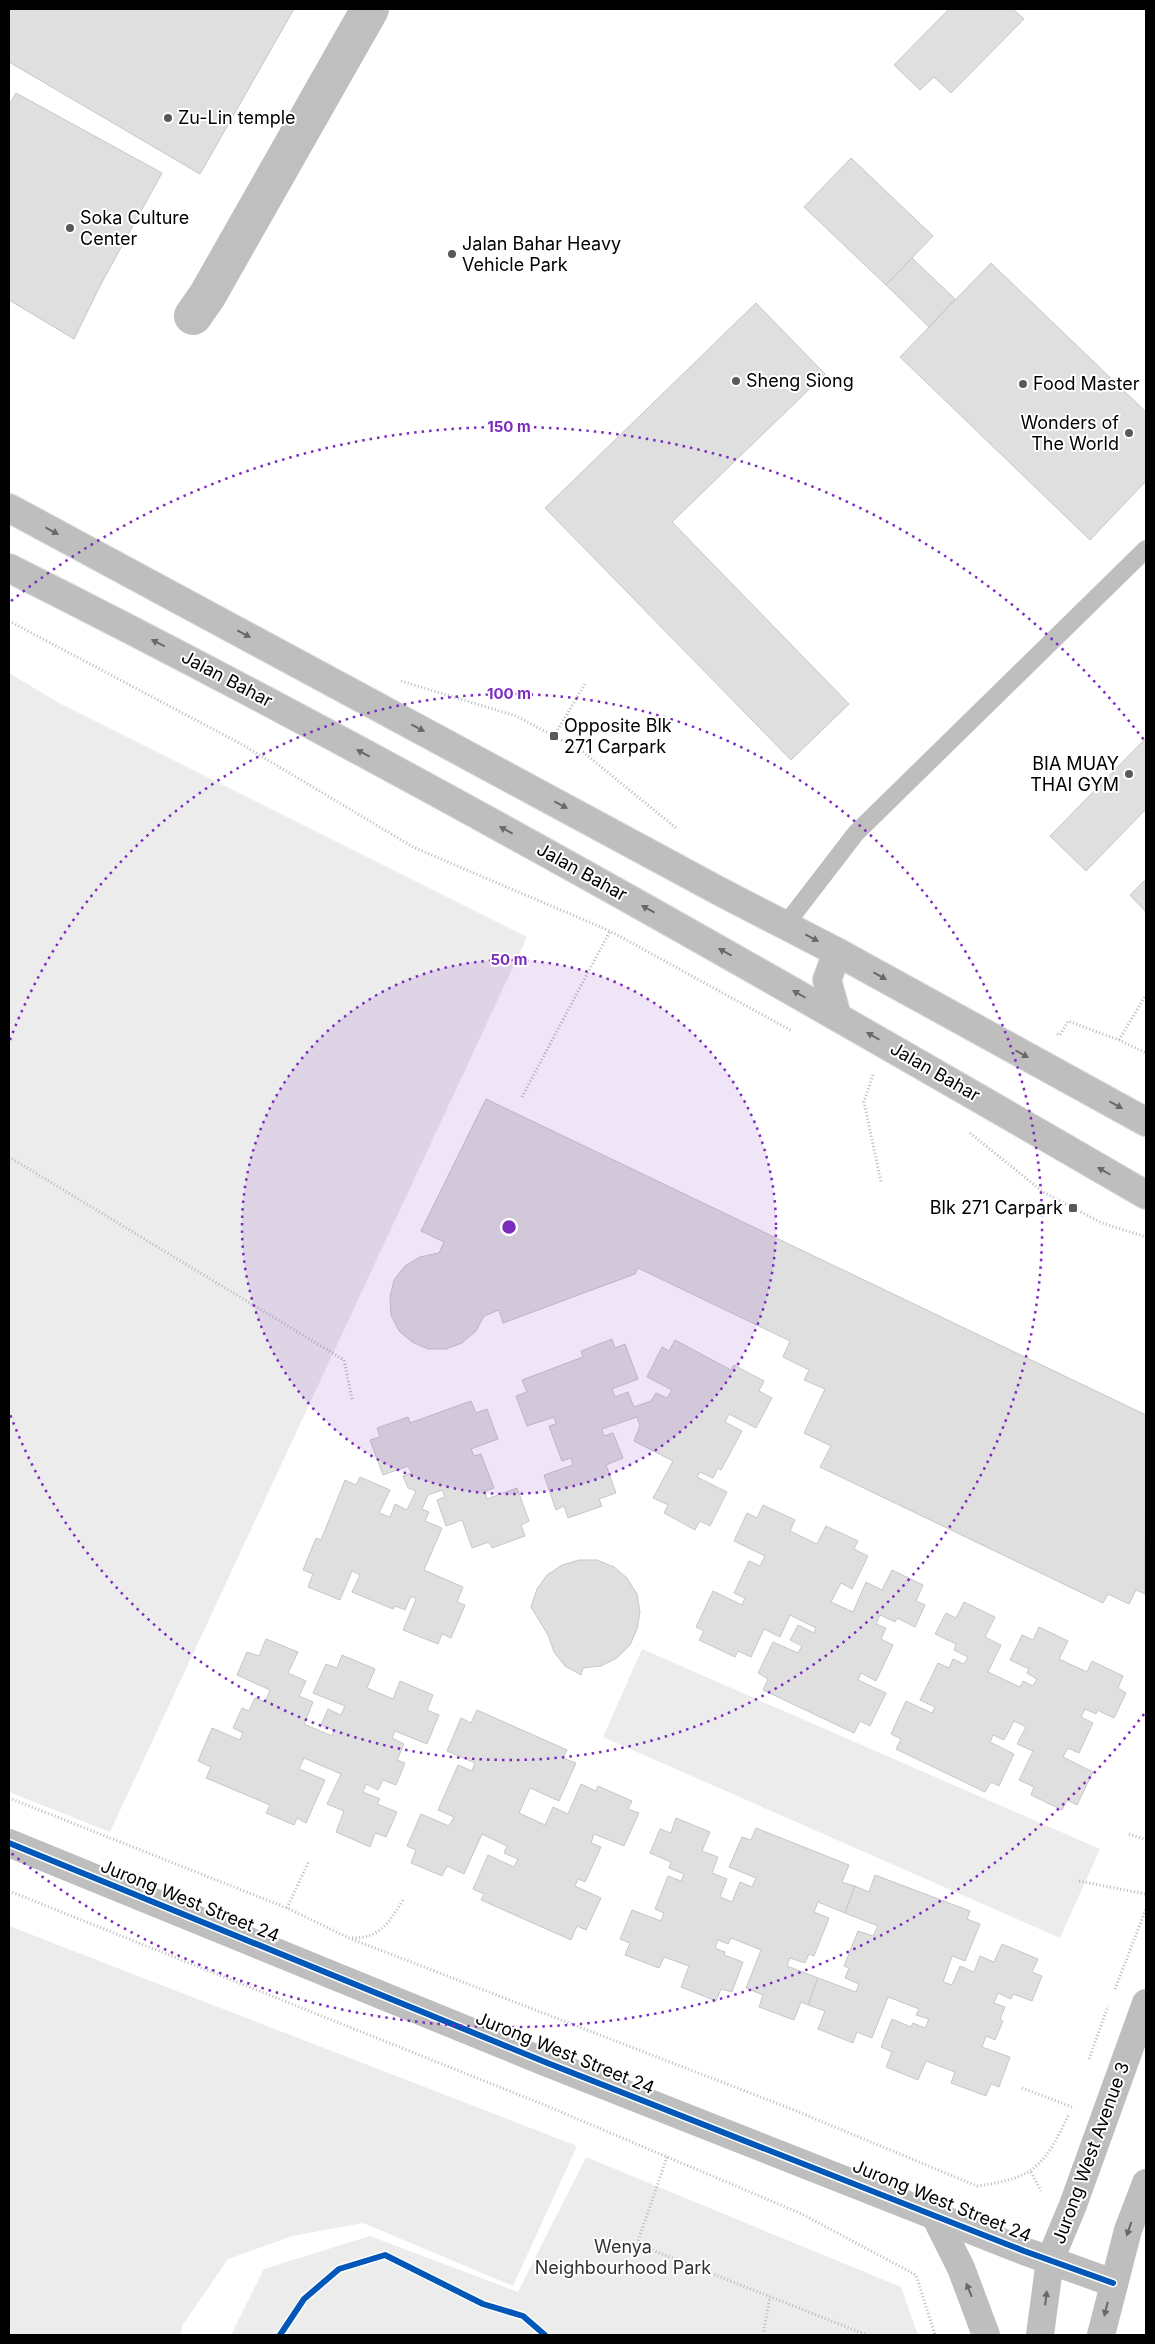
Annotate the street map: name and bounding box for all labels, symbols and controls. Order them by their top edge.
place label: Zu-Lin temple [178,107,296,128]
marker: Zu-Lin temple [162,112,174,124]
place label: Soka Culture Center [80,207,189,249]
marker: Soka Culture Center [64,222,76,234]
place label: Jalan Bahar Heavy Vehicle Park [462,233,621,275]
marker: Jalan Bahar Heavy Vehicle Park [446,248,458,260]
place label: Sheng Siong [746,370,854,391]
place label: Food Master [1033,373,1140,394]
marker: Sheng Siong [730,375,742,387]
marker: Food Master [1017,378,1029,390]
place label: Wonders of The World [1020,412,1119,454]
text: 150 m [487,417,531,436]
marker: Wonders of The World [1123,427,1135,439]
one-way arrow [44,527,59,535]
one-way arrow [237,630,250,639]
one-way arrow [151,639,165,647]
street label: Jalan Bahar [178,646,276,711]
text: 100 m [487,684,531,703]
place label: Opposite Blk 271 Carpark [564,715,672,757]
one-way arrow [410,724,425,732]
marker: Opposite Blk 271 Carpark [548,730,560,742]
one-way arrow [355,749,370,757]
place label: BIA MUAY THAI GYM [1030,753,1119,795]
marker: BIA MUAY THAI GYM [1123,768,1135,780]
one-way arrow [553,801,568,809]
one-way arrow [498,826,513,834]
street label: Jalan Bahar [533,838,631,905]
one-way arrow [641,904,654,913]
one-way arrow [804,934,819,942]
one-way arrow [718,948,733,956]
text: 50 m [491,950,527,969]
one-way arrow [873,972,887,980]
one-way arrow [792,989,805,998]
one-way arrow [866,1032,879,1041]
street label: Jalan Bahar [887,1037,984,1106]
one-way arrow [1015,1050,1030,1058]
one-way arrow [1109,1101,1123,1110]
one-way arrow [1098,1166,1111,1175]
place label: Blk 271 Carpark [930,1197,1063,1218]
marker: Blk 271 Carpark [1067,1202,1079,1214]
centre of rings [500,1218,518,1236]
street label: Jurong West Street 24 [98,1855,283,1946]
street label: Jurong West Street 24 [473,2007,658,2098]
street label: Jurong West Avenue 3 [1048,2059,1133,2247]
street label: Jurong West Street 24 [850,2155,1035,2246]
one-way arrow [1125,2222,1133,2237]
park label: Wenya Neighbourhood Park [535,2236,711,2278]
one-way arrow [965,2282,973,2297]
one-way arrow [1042,2290,1050,2306]
one-way arrow [1102,2302,1110,2317]

